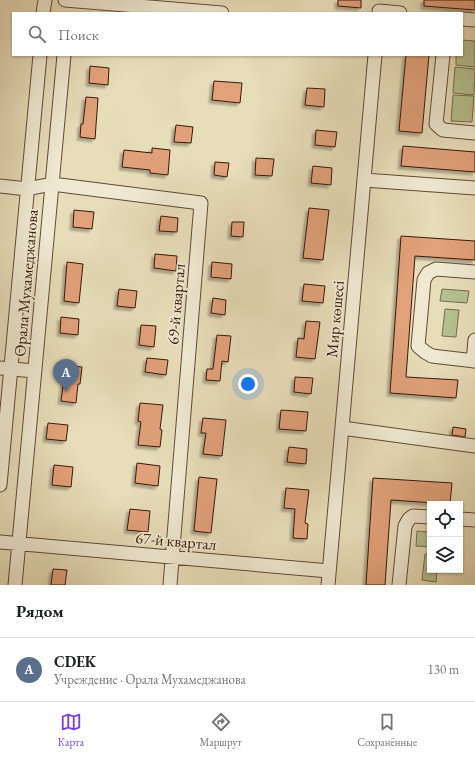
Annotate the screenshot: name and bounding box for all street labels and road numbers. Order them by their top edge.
street label: Орала Мухамеджанова [9,208,43,358]
street label: 69-й квартал [162,262,190,345]
street label: Мир көшесі [321,280,349,358]
street label: 67-й квартал [135,527,218,555]

